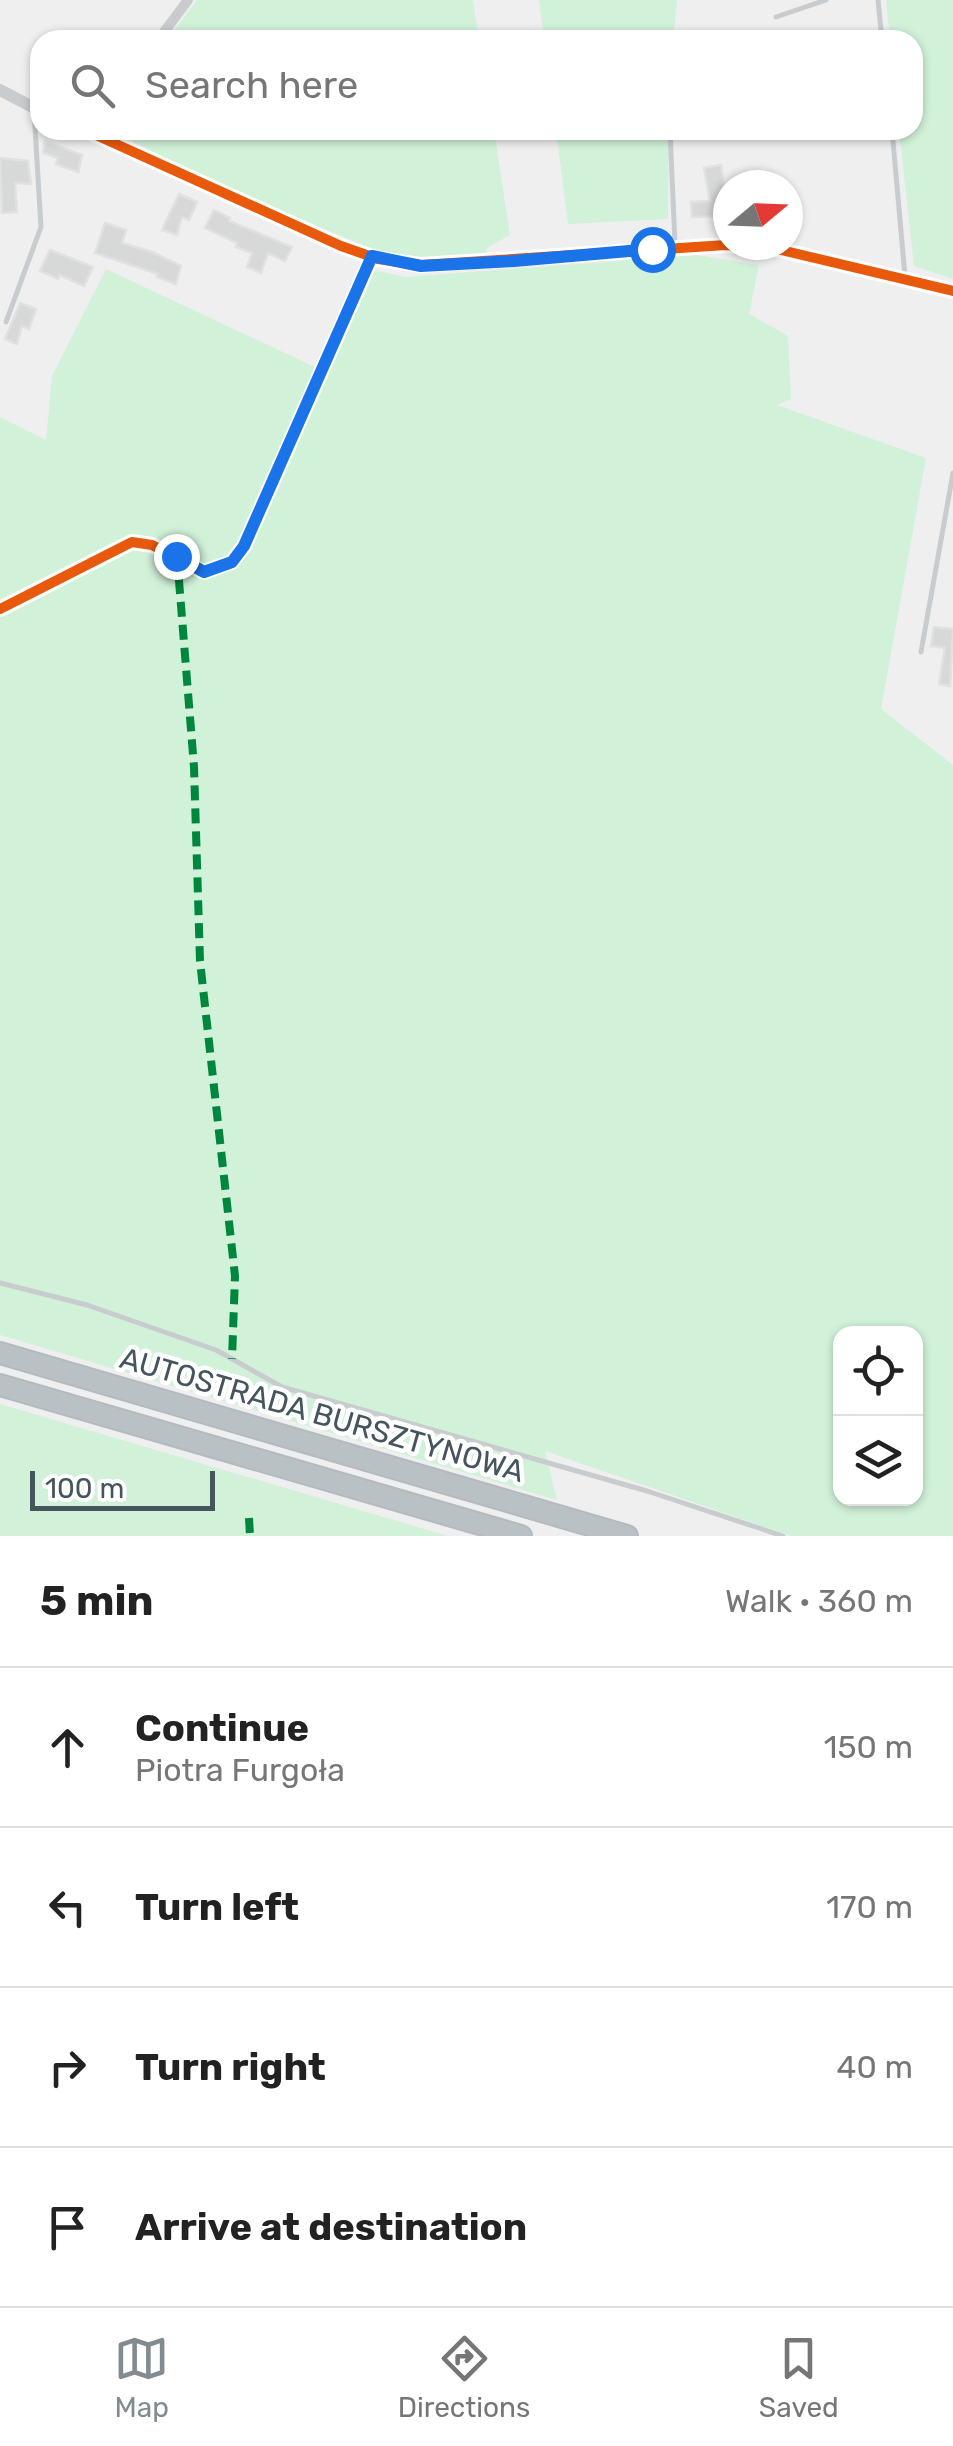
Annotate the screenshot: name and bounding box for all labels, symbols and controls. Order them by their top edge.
search box [30,30,923,140]
icon: search [65,58,120,113]
text: Search here [145,62,358,108]
north arrow [713,170,803,260]
route start [630,227,676,273]
route end [154,534,200,580]
map controls [833,1326,923,1506]
button: locate [833,1326,923,1416]
street label: AUTOSTRADA BURSZTYNOWA [116,1340,528,1490]
button: layers [833,1416,923,1506]
scale bar [30,1466,215,1510]
text: 100 m [45,1472,124,1505]
text: 5 min [40,1576,154,1626]
text: Walk · 360 m [725,1582,913,1620]
text: Continue [135,1705,309,1751]
icon: ahead [40,1720,95,1775]
text: 150 m [824,1728,913,1766]
text: Piotra Furgoła [135,1751,345,1789]
icon: left [40,1880,95,1935]
text: Turn left [135,1884,299,1930]
text: 170 m [826,1888,913,1926]
icon: right [40,2040,95,2095]
text: Turn right [135,2044,326,2090]
text: 40 m [837,2048,913,2086]
icon: arrive [40,2200,95,2255]
text: Arrive at destination [135,2204,527,2250]
tab: Map [114,2331,169,2424]
tab: Directions [398,2331,530,2424]
tab: Saved [759,2331,839,2424]

